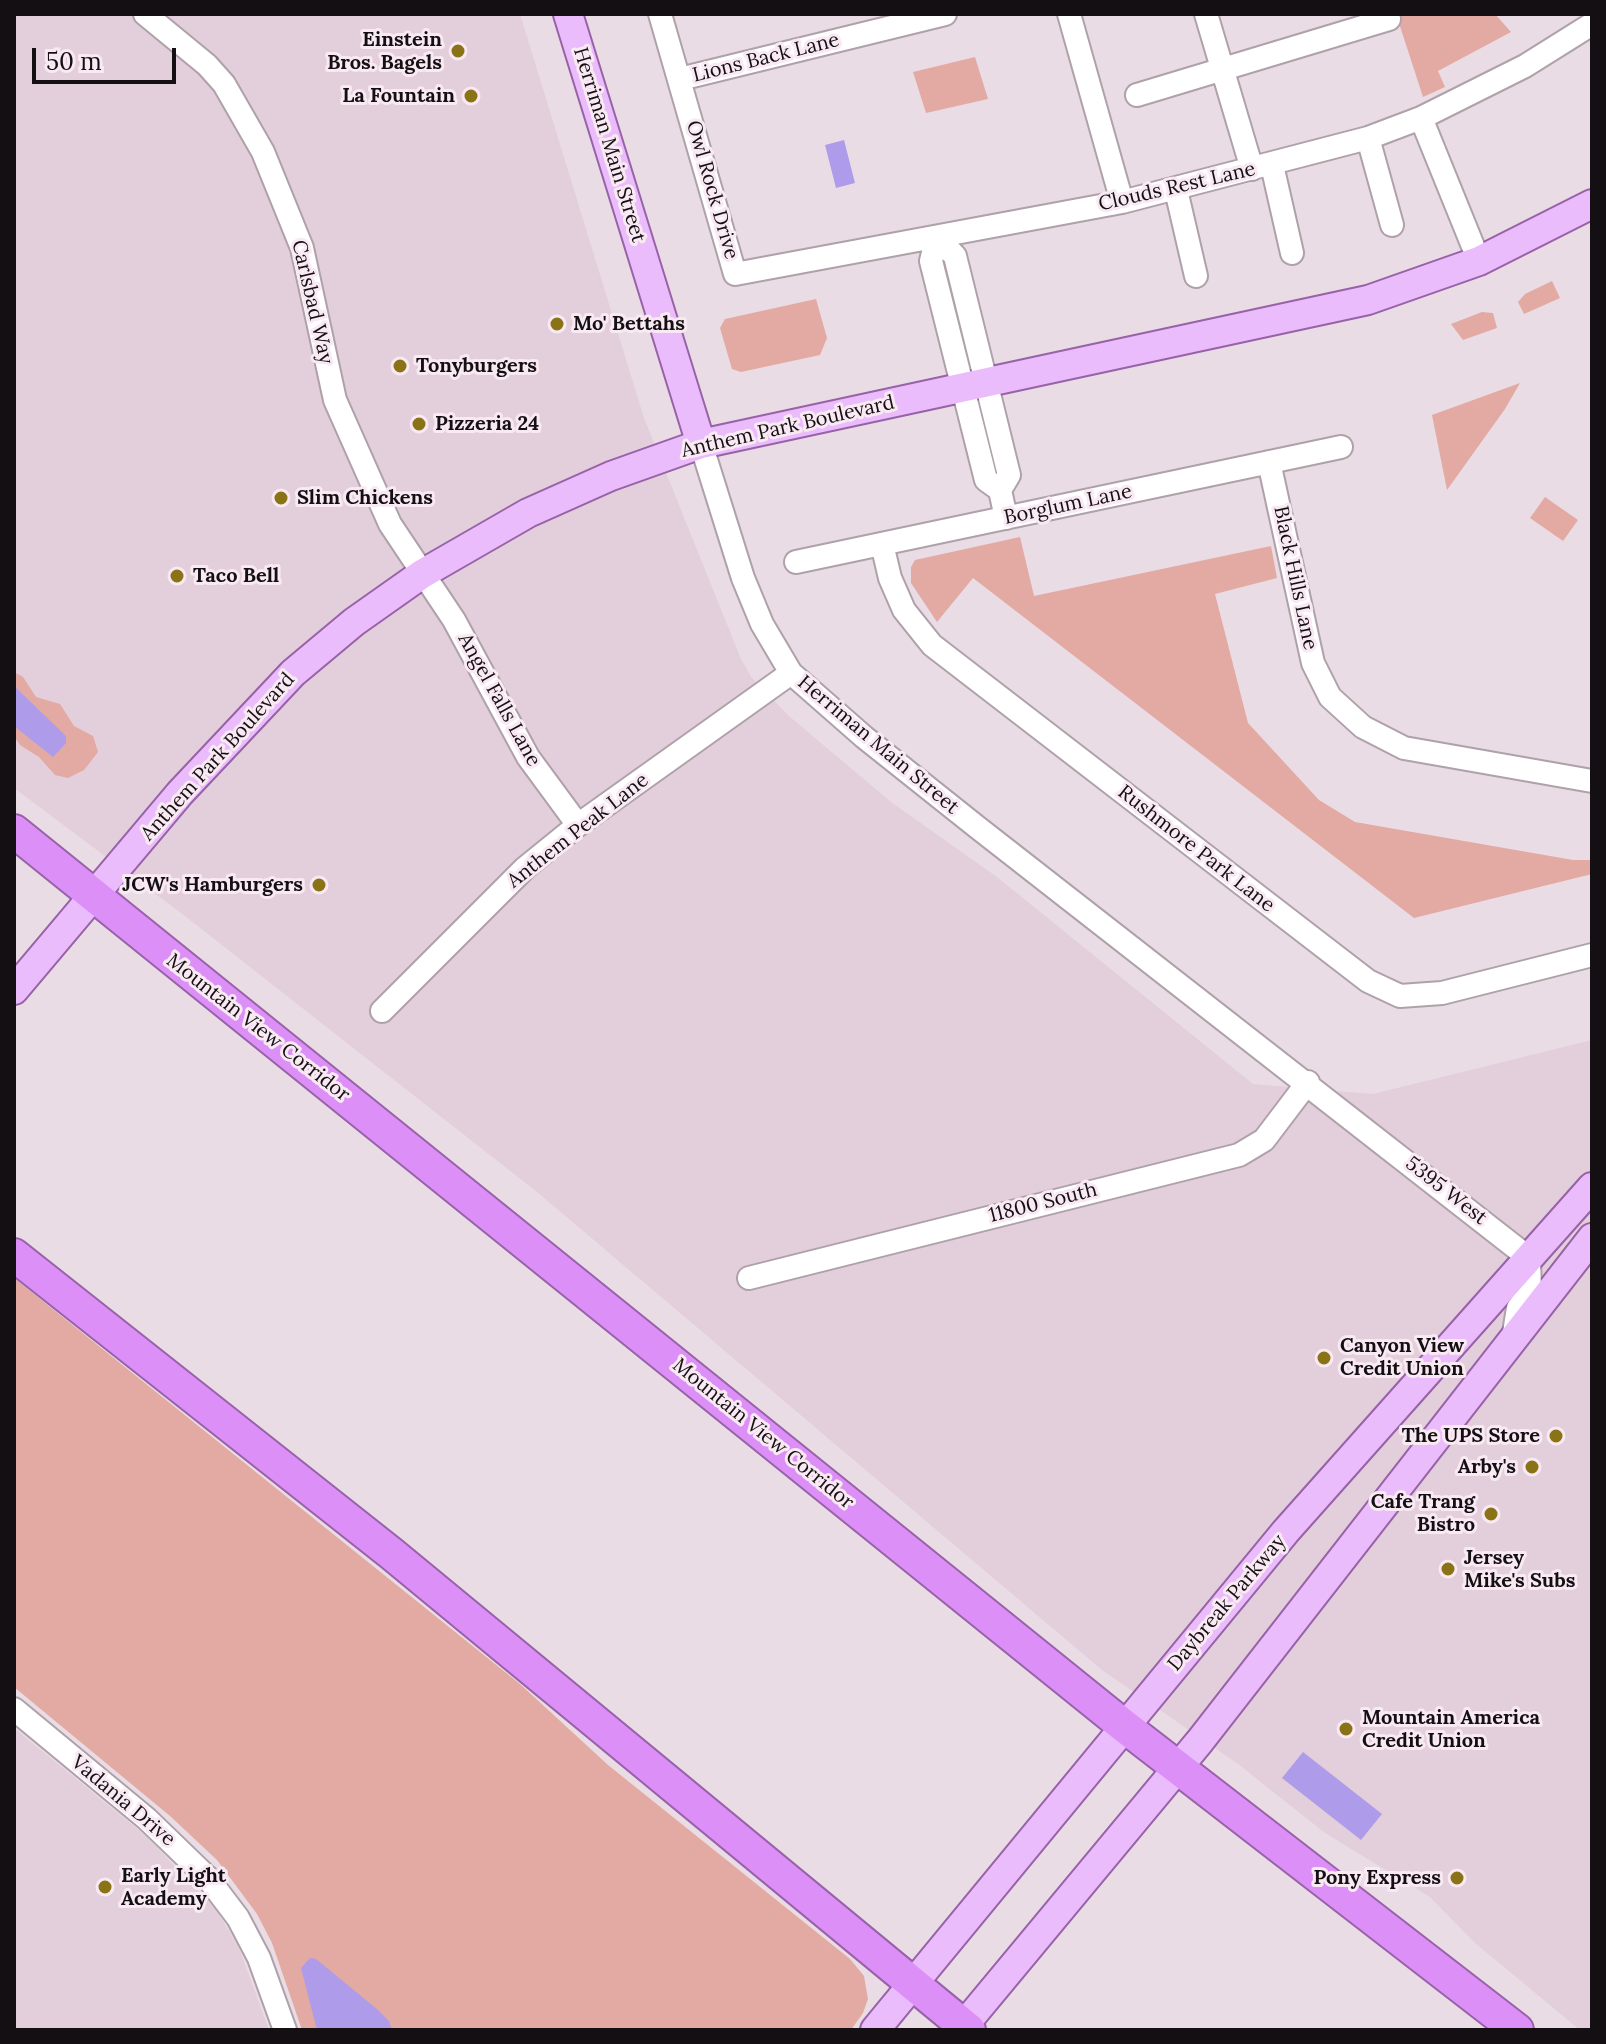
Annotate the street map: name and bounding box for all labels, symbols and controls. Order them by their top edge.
place label: Einstein Bros. Bagels [327,28,442,75]
street label: Lions Back Lane [690,28,842,88]
scale bar [36,32,180,82]
marker: Einstein Bros. Bagels [449,42,467,60]
street label: Herriman Main Street [568,44,650,246]
text: 50 m [46,46,102,77]
place label: La Fountain [342,84,455,108]
marker: La Fountain [462,87,480,105]
street label: Owl Rock Drive [681,118,743,262]
street label: Clouds Rest Lane [1096,157,1258,217]
street label: Carlsbad Way [286,238,338,366]
place label: Mo' Bettahs [573,312,685,336]
marker: Mo' Bettahs [548,315,566,333]
place label: Tonyburgers [416,354,537,378]
marker: Tonyburgers [391,357,409,375]
street label: Anthem Park Boulevard [679,391,897,463]
place label: Pizzeria 24 [435,412,539,436]
marker: Pizzeria 24 [410,415,428,433]
street label: Borglum Lane [1002,480,1134,530]
place label: Slim Chickens [297,486,433,510]
marker: Slim Chickens [272,489,290,507]
street label: Black Hills Lane [1268,504,1322,652]
place label: Taco Bell [193,564,279,588]
marker: Taco Bell [168,567,186,585]
street label: Angel Falls Lane [453,629,545,771]
street label: Anthem Park Boulevard [136,668,300,846]
street label: Herriman Main Street [793,671,963,819]
street label: Anthem Peak Lane [503,768,653,894]
street label: Rushmore Park Lane [1113,780,1279,918]
place label: JCW's Hamburgers [122,873,303,897]
marker: JCW's Hamburgers [310,876,328,894]
street label: Mountain View Corridor [161,949,355,1107]
street label: 5395 West [1401,1152,1491,1230]
street label: 11800 South [986,1178,1100,1228]
place label: Canyon View Credit Union [1340,1334,1464,1381]
marker: Canyon View Credit Union [1315,1349,1333,1367]
street label: Mountain View Corridor [668,1353,858,1515]
place label: The UPS Store [1402,1424,1540,1448]
marker: The UPS Store [1547,1427,1565,1445]
place label: Arby's [1458,1455,1516,1479]
marker: Arby's [1523,1458,1541,1476]
place label: Cafe Trang Bistro [1371,1490,1475,1537]
marker: Cafe Trang Bistro [1482,1505,1500,1523]
street label: Daybreak Parkway [1163,1530,1291,1676]
place label: Jersey Mike's Subs [1464,1546,1575,1593]
marker: Jersey Mike's Subs [1439,1560,1457,1578]
place label: Mountain America Credit Union [1362,1706,1540,1753]
marker: Mountain America Credit Union [1337,1720,1355,1738]
street label: Vadania Drive [66,1750,180,1852]
place label: Early Light Academy [121,1864,226,1911]
place label: Pony Express [1313,1866,1441,1890]
marker: Pony Express [1448,1869,1466,1887]
marker: Early Light Academy [96,1878,114,1896]

